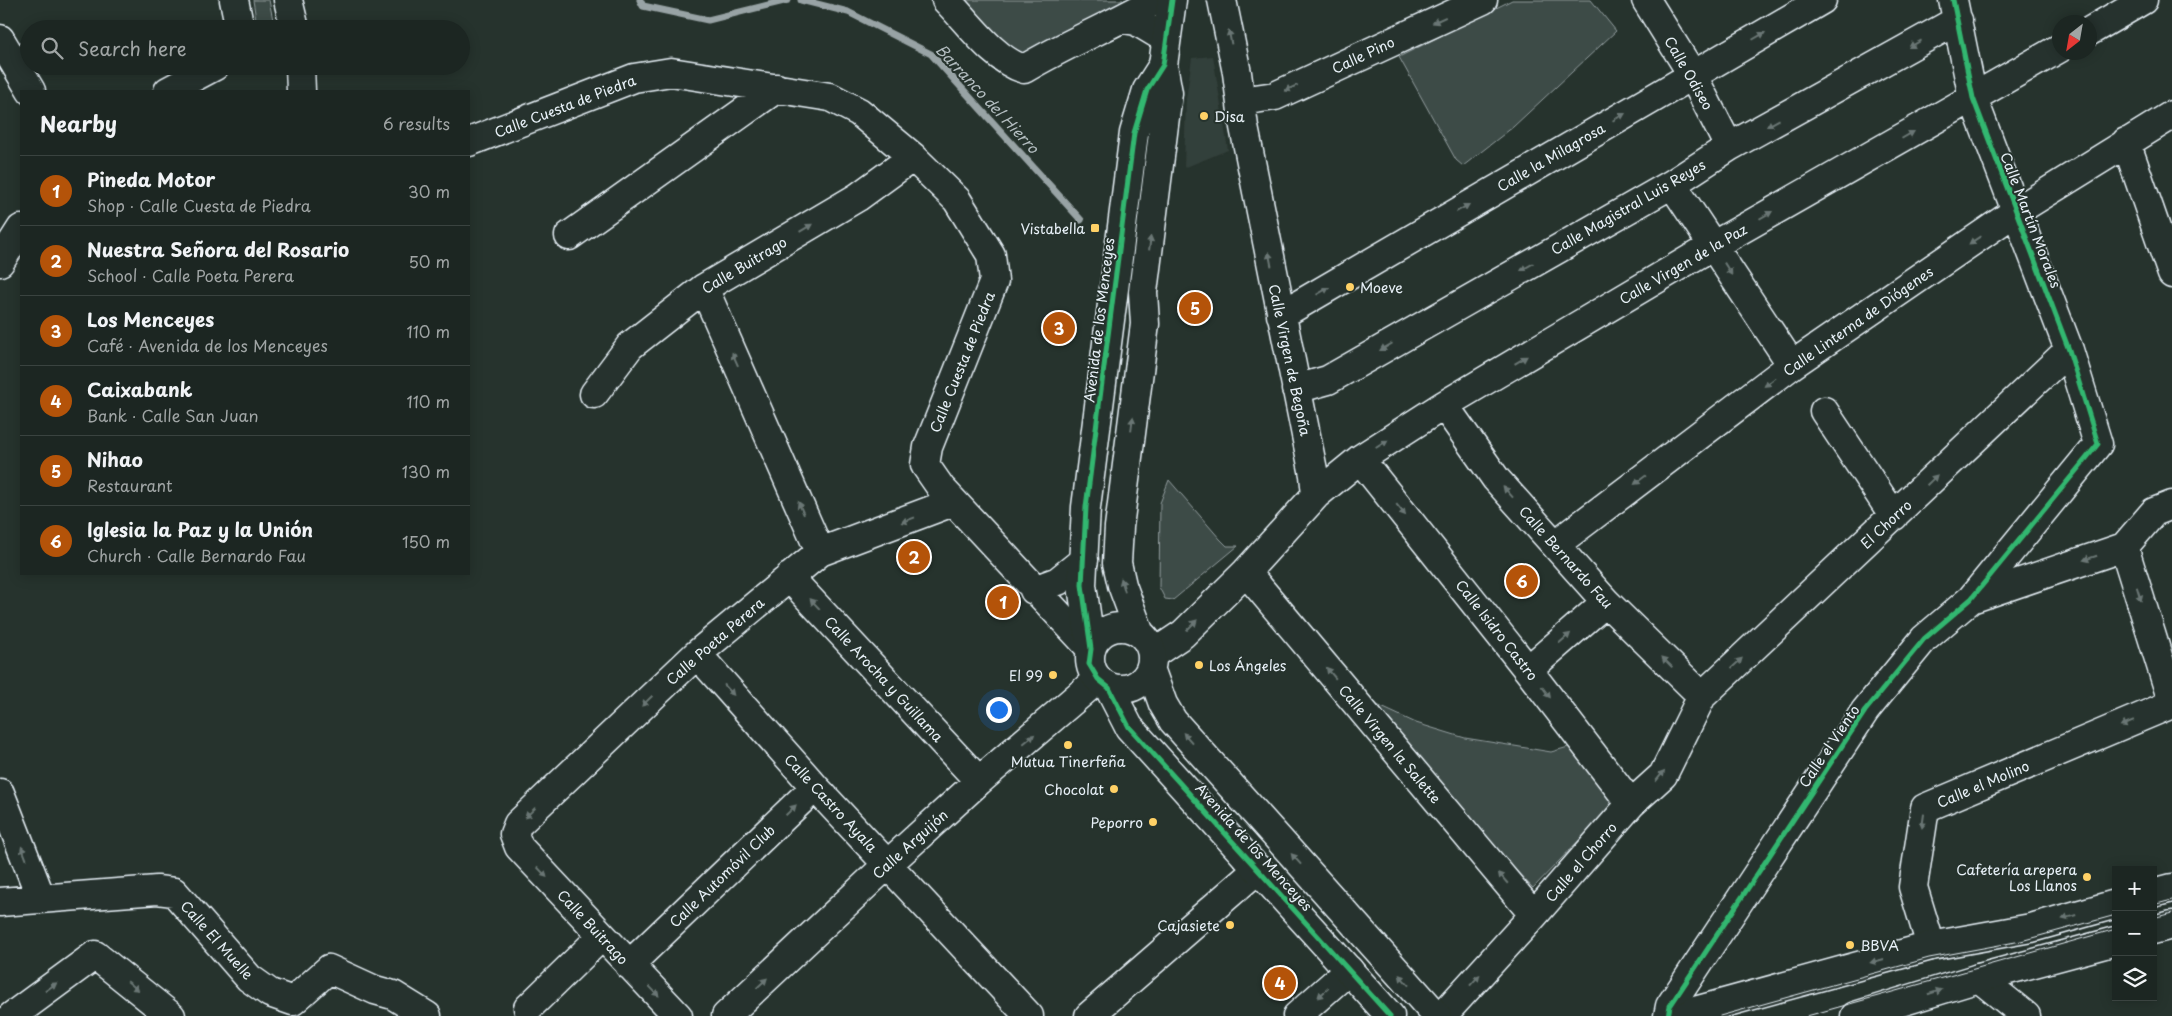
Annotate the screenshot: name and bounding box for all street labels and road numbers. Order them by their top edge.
street label: Calle Pino [1328,31,1398,79]
street label: Calle Odiseo [1659,32,1719,114]
street label: Calle Cuesta de Piedra [491,69,639,143]
street label: Calle la Milagrosa [1493,117,1609,196]
street label: Calle Martín Morales [1995,149,2067,291]
street label: Calle Magistral Luis Reyes [1547,154,1709,260]
street label: Calle Virgen de la Paz [1615,219,1751,309]
street label: Calle Buitrago [697,231,791,299]
street label: Avenida de los Menceyes [1078,236,1120,404]
street label: Calle Linterna de Diógenes [1779,261,1937,381]
street label: Calle Virgen de Begoña [1264,282,1316,438]
street label: Calle Cuesta de Piedra [924,288,1000,436]
street label: El Chorro [1856,495,1917,553]
street label: Calle Bernardo Fau [1514,501,1618,613]
street label: Calle Isidro Castro [1451,575,1543,685]
street label: Calle Poeta Perera [661,592,769,690]
street label: Calle Arocha y Guillama [820,611,948,747]
street label: Calle Virgen la Salette [1334,680,1446,808]
street label: Calle el Viento [1794,700,1865,791]
street label: Calle Castro Ayala [780,749,882,857]
street label: Calle el Molino [1934,755,2033,813]
street label: Avenida de los Menceyes [1191,778,1317,916]
street label: Calle Arguijón [868,804,952,884]
street label: Calle el Chorro [1540,817,1622,907]
street label: Calle Automóvil Club [664,820,780,932]
street label: Calle Buitrago [553,885,633,969]
street label: Calle El Muelle [176,896,258,984]

